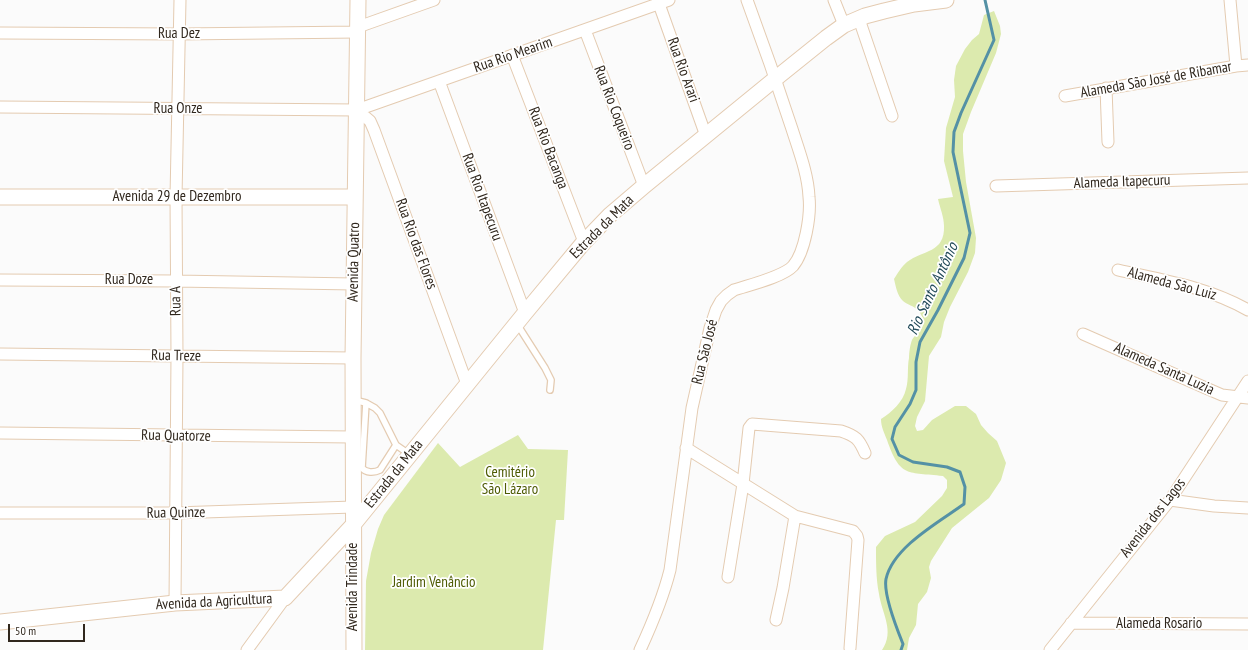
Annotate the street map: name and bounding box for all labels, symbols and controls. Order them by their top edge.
street label: Rua Dez [158,25,200,43]
street label: Rua Rio Mearim [471,33,555,77]
street label: Rua Rio Arari [663,35,703,105]
street label: Alameda São José de Ribamar [1079,58,1233,102]
street label: Rua Rio Coqueiro [590,63,638,153]
street label: Rua Onze [153,100,203,118]
street label: Rua Rio Bacanga [524,104,572,192]
street label: Rua Rio Itapecuru [458,151,506,243]
street label: Alameda Itapecuru [1073,171,1171,193]
street label: Avenida 29 de Dezembro [113,188,241,206]
street label: Estrada da Mata [566,191,638,263]
street label: Rua Rio das Flores [391,196,441,292]
street label: Avenida Quatro [344,222,364,302]
water label: Rio Santo Antônio [903,240,963,338]
street label: Alameda São Luiz [1125,263,1219,305]
street label: Rua Doze [105,271,153,289]
street label: Rua A [167,286,185,316]
street label: Rua São José [688,318,722,386]
street label: Alameda Santa Luzia [1111,339,1217,399]
street label: Rua Treze [151,347,201,365]
street label: Rua Quatorze [141,426,211,446]
street label: Estrada da Mata [361,436,427,512]
park label: Cemitério São Lázaro [482,464,538,499]
street label: Avenida dos Lagos [1117,475,1189,561]
street label: Rua Quinze [146,503,206,523]
street label: Avenida Trindade [344,543,362,631]
park label: Jardim Venâncio [392,574,476,592]
street label: Avenida da Agricultura [155,590,273,614]
street label: Alameda Rosario [1116,615,1202,633]
scale bar [10,616,87,642]
text: 50 m [15,623,36,638]

